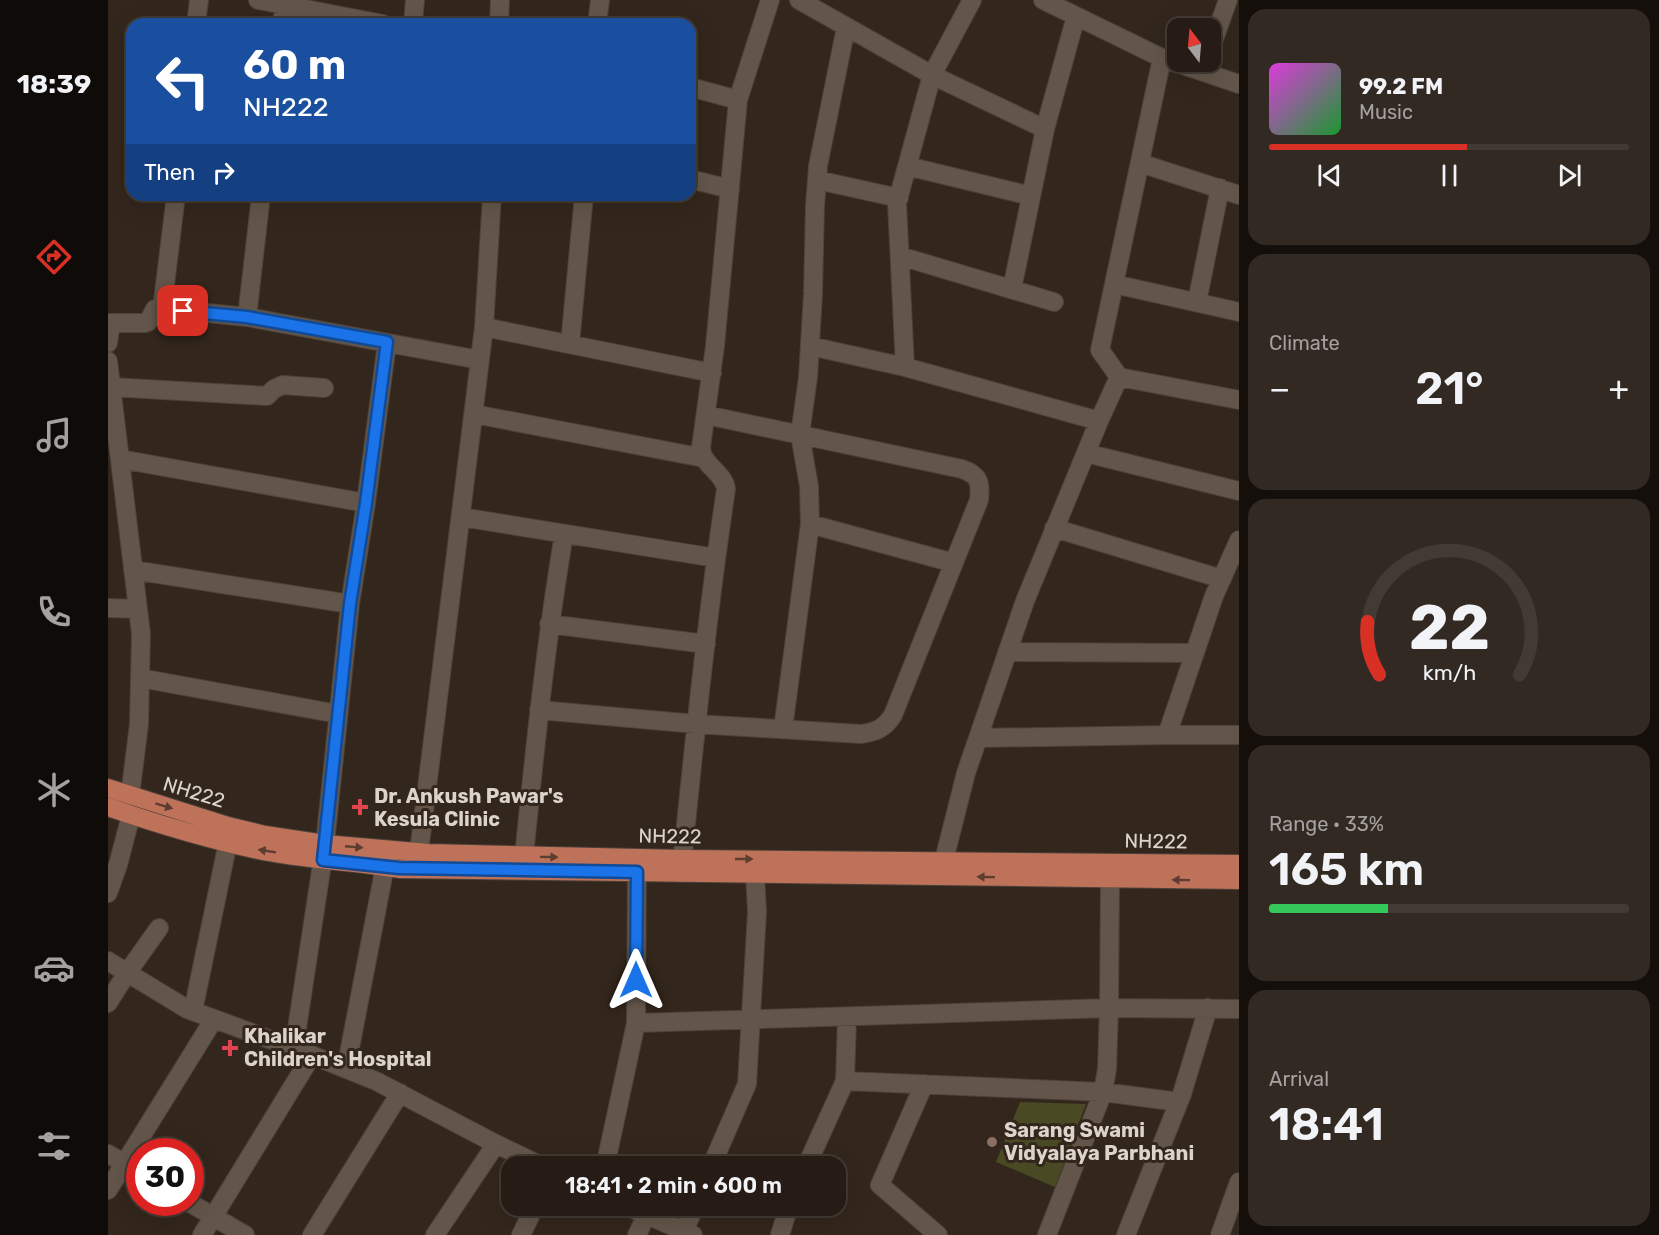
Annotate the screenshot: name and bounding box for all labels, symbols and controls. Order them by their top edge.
north arrow [1167,18,1221,72]
map controls [1167,18,1221,72]
text: 60 m [243,40,346,90]
icon: left [144,42,222,120]
text: 18:39 [17,68,91,100]
text: 99.2 FM [1359,73,1443,100]
text: NH222 [243,91,329,123]
text: Music [1359,100,1413,124]
icon: right [207,156,240,189]
text: Then [144,159,195,186]
icon: previous [1313,159,1346,192]
icon: pause [1433,159,1466,192]
icon: next [1553,159,1586,192]
icon: directions [33,236,75,278]
pin [157,285,208,336]
icon: arrive [166,294,199,327]
text: Climate [1269,331,1340,355]
text: 21° [1415,362,1484,415]
text: − [1269,369,1290,408]
text: + [1608,369,1629,408]
icon: music [33,414,75,456]
icon: phone [33,591,75,633]
text: 22 [1408,591,1490,665]
text: km/h [1422,660,1476,685]
icon: climate [33,769,75,811]
street label: NH222 [160,771,228,813]
place label: Dr. Ankush Pawar's Kesula Clinic [374,784,564,831]
marker: Dr. Ankush Pawar's Kesula Clinic [351,798,369,816]
one-way arrow [155,802,173,811]
text: Range · 33% [1269,812,1384,836]
street label: NH222 [638,823,702,849]
street label: NH222 [1124,828,1188,854]
one-way arrow [344,842,363,852]
text: 165 km [1269,843,1424,896]
one-way arrow [257,847,276,856]
one-way arrow [539,852,558,861]
one-way arrow [734,854,753,864]
one-way arrow [976,872,995,882]
one-way arrow [1171,875,1190,885]
icon: car [33,947,75,989]
position arrow [604,948,668,1012]
place label: Khalikar Children's Hospital [244,1024,432,1071]
marker: Khalikar Children's Hospital [221,1039,239,1057]
text: Arrival [1269,1067,1329,1091]
text: 18:41 [1269,1098,1384,1151]
place label: Sarang Swami Vidyalaya Parbhani [1004,1118,1194,1165]
icon: filters [33,1125,75,1167]
marker: Sarang Swami Vidyalaya Parbhani [985,1135,999,1149]
speed limit sign: 30 [126,1138,204,1216]
text: 18:41 · 2 min · 600 m [565,1172,782,1199]

